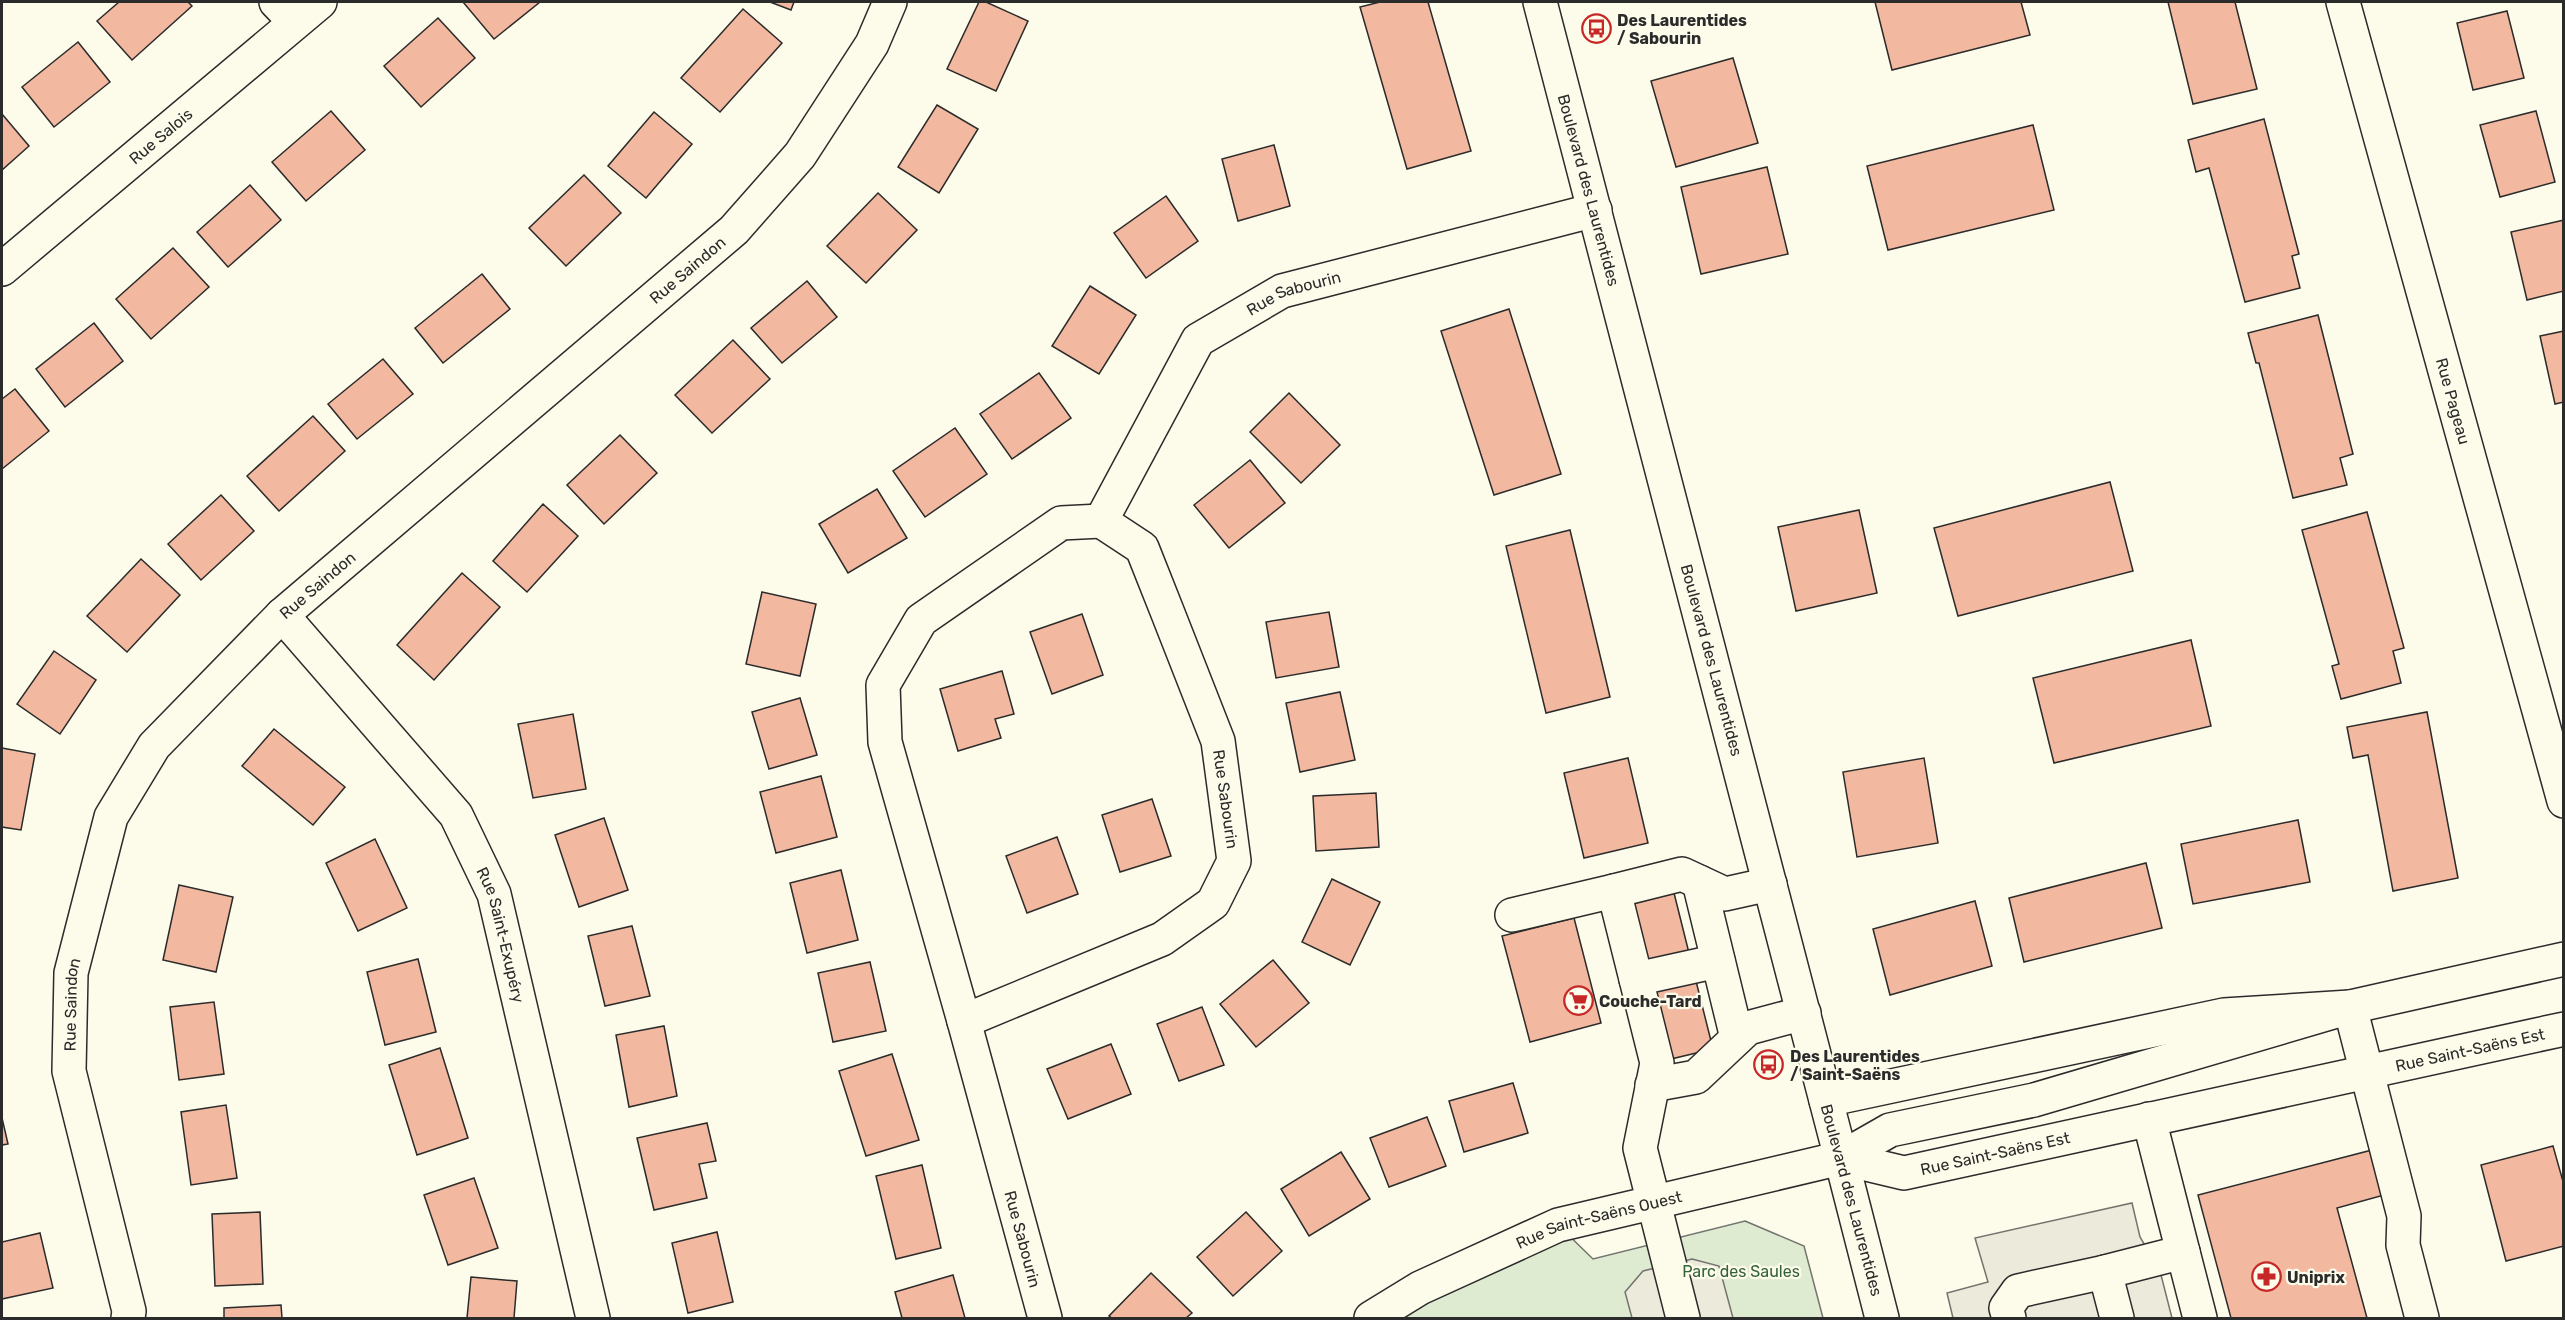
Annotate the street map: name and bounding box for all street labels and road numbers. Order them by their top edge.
street label: Boulevard des Laurentides [1554,92,1623,288]
street label: Rue Salois [125,104,196,168]
street label: Rue Saindon [646,233,729,308]
street label: Rue Sabourin [1243,267,1343,320]
street label: Rue Pageau [2432,356,2474,447]
street label: Rue Saindon [276,548,359,623]
street label: Boulevard des Laurentides [1677,562,1746,758]
street label: Rue Sabourin [1209,748,1242,850]
street label: Rue Saint-Exupéry [472,864,528,1005]
street label: Rue Saindon [60,956,85,1052]
street label: Rue Saint-Saëns Est [2393,1024,2547,1076]
street label: Boulevard des Laurentides [1817,1102,1886,1298]
street label: Rue Saint-Saëns Est [1919,1128,2072,1179]
street label: Rue Saint-Saëns Ouest [1513,1187,1684,1253]
street label: Rue Sabourin [1000,1188,1045,1290]

